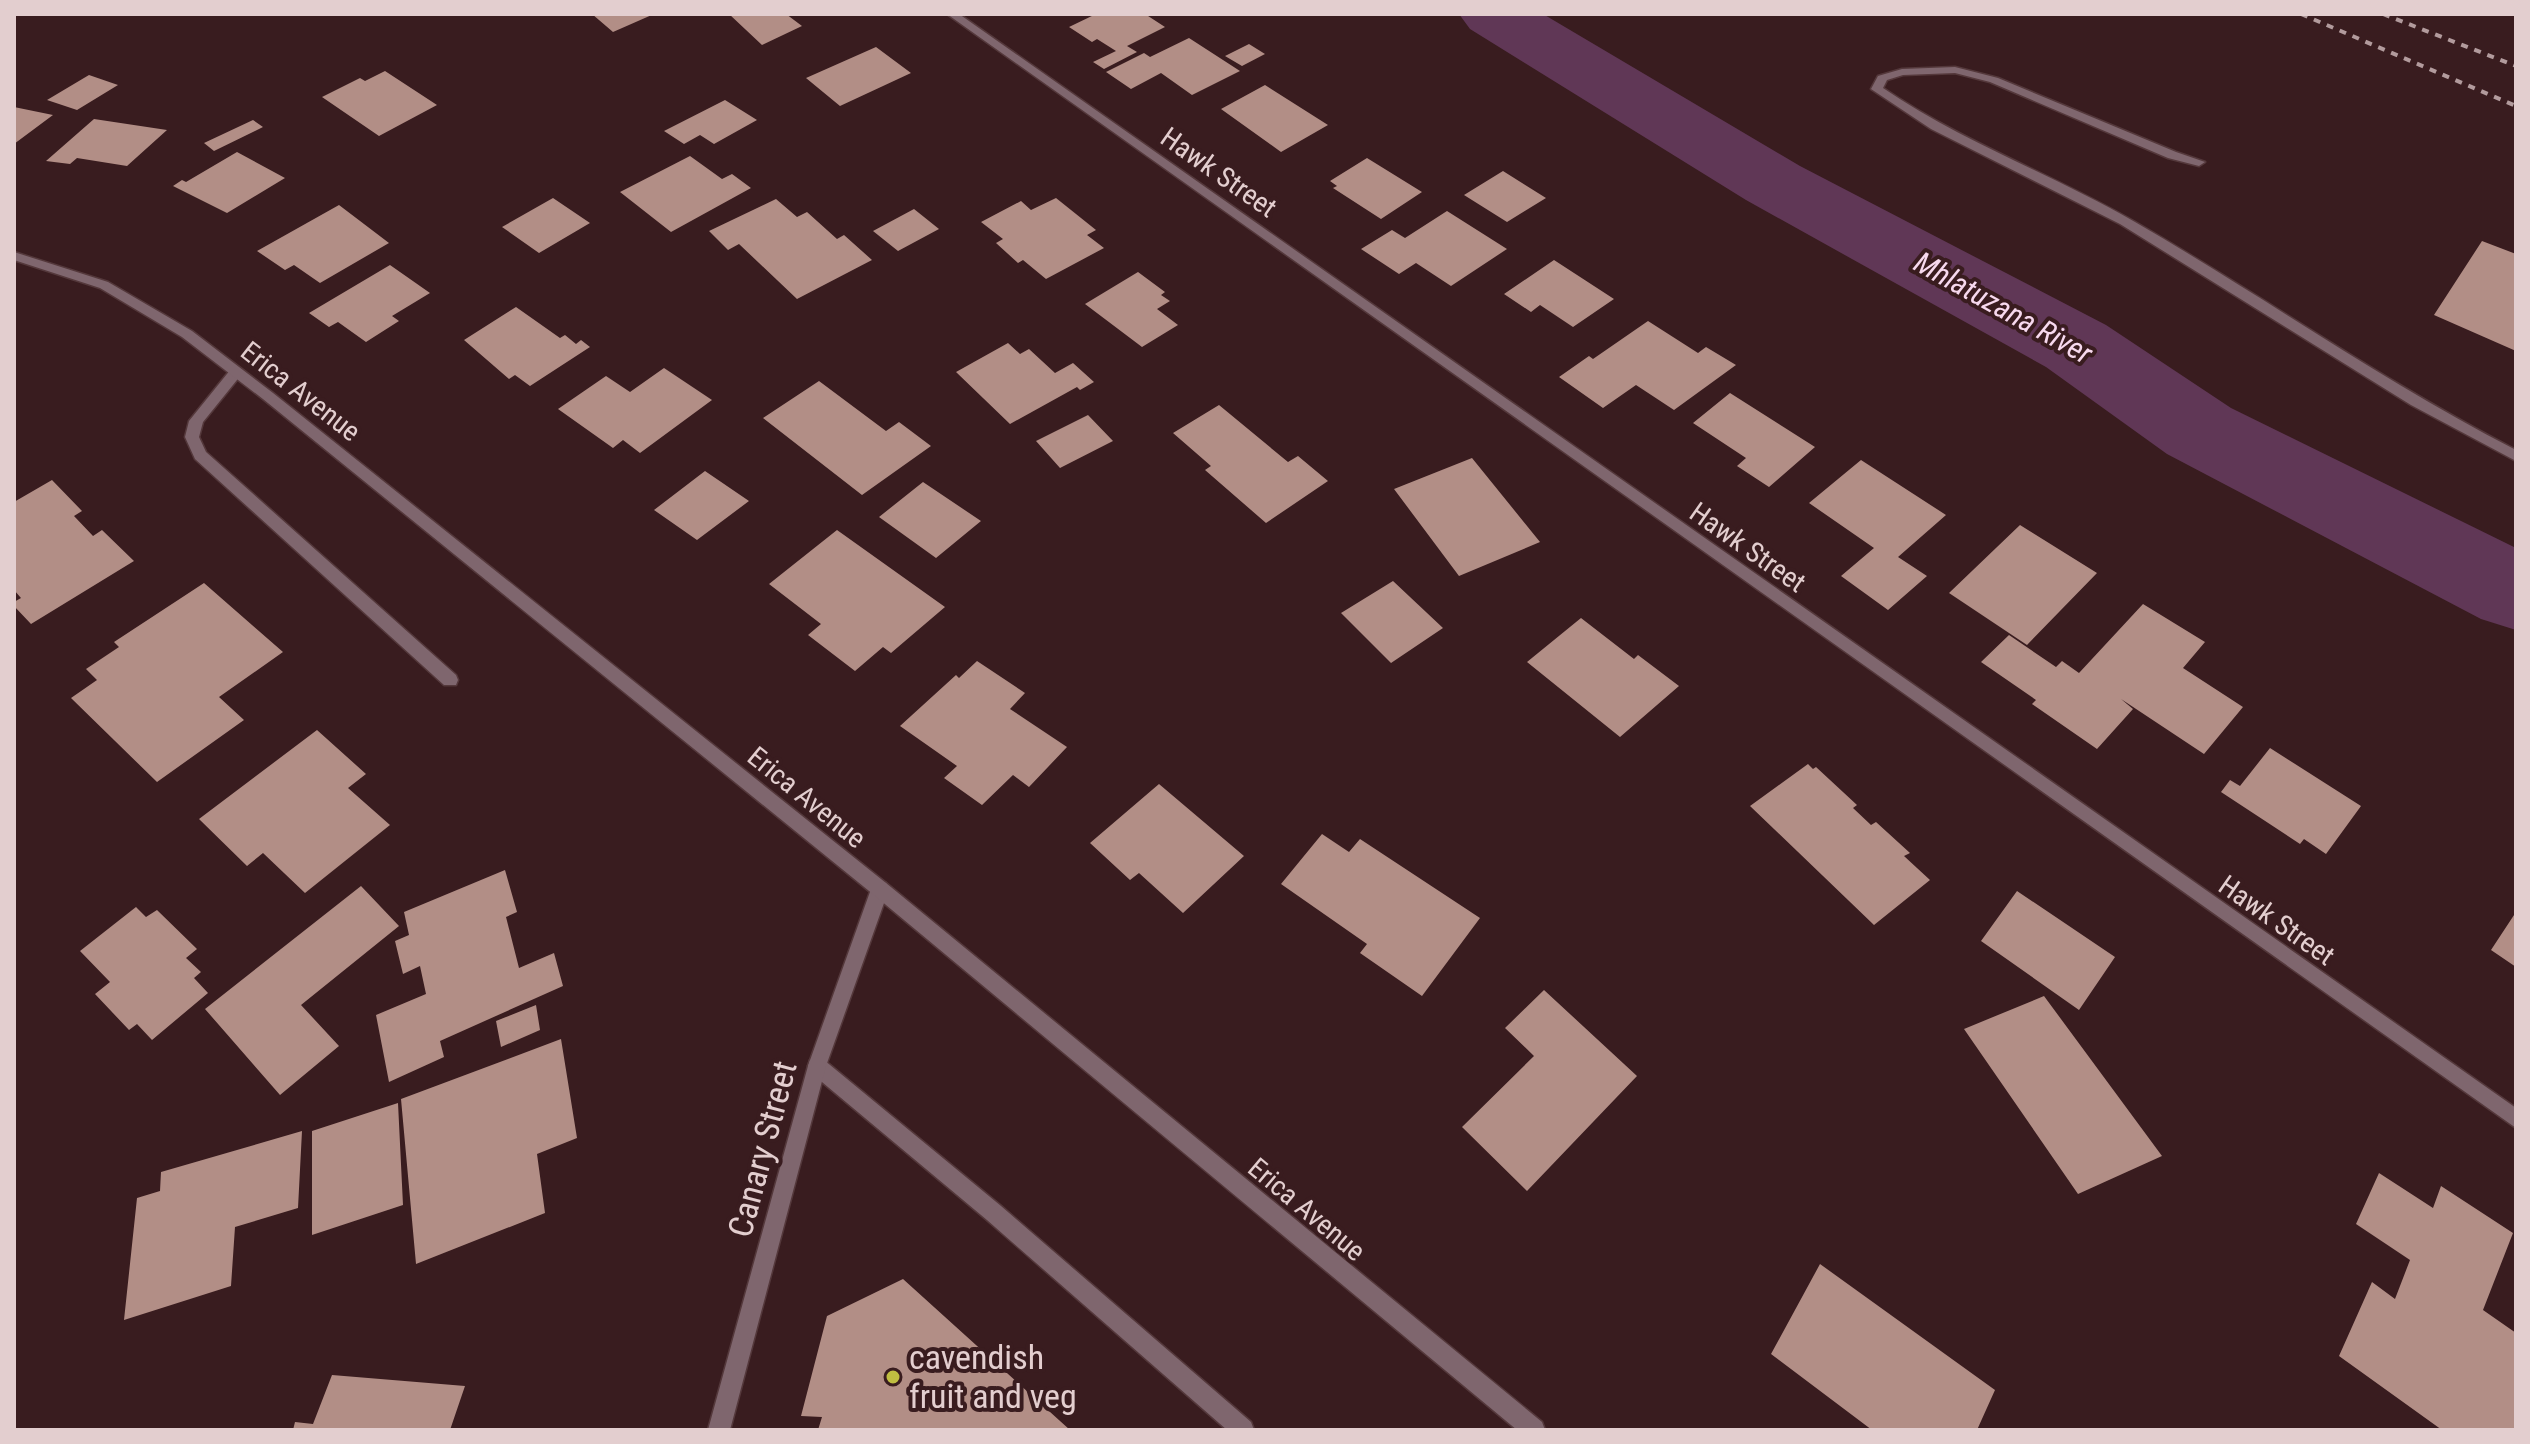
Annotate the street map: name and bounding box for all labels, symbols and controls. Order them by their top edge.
street label: Hawk Street [1155,121,1283,224]
water label: Mhlatuzana River [1908,244,2099,371]
street label: Erica Avenue [234,335,367,448]
street label: Hawk Street [1684,496,1812,599]
street label: Erica Avenue [741,740,872,855]
street label: Hawk Street [2213,869,2341,972]
street label: Canary Street [719,1057,805,1241]
street label: Erica Avenue [1242,1151,1372,1268]
place label: cavendish fruit and veg [909,1337,1077,1416]
marker: cavendish fruit and veg [884,1368,902,1386]

